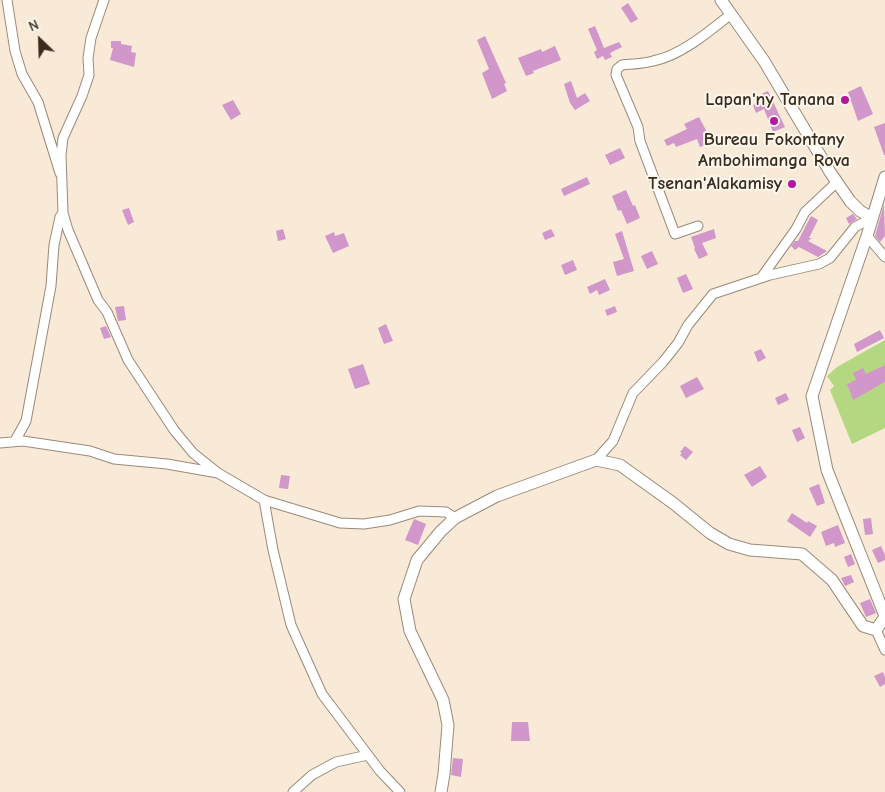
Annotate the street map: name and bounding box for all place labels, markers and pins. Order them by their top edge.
place label: Lapan'ny Tanana [705,89,835,111]
marker: Lapan'ny Tanana [839,94,851,106]
marker: Bureau Fokontany Ambohimanga Rova [768,115,780,127]
place label: Bureau Fokontany Ambohimanga Rova [698,129,850,172]
place label: Tsenan'Alakamisy [648,173,782,195]
marker: Tsenan'Alakamisy [786,178,798,190]

